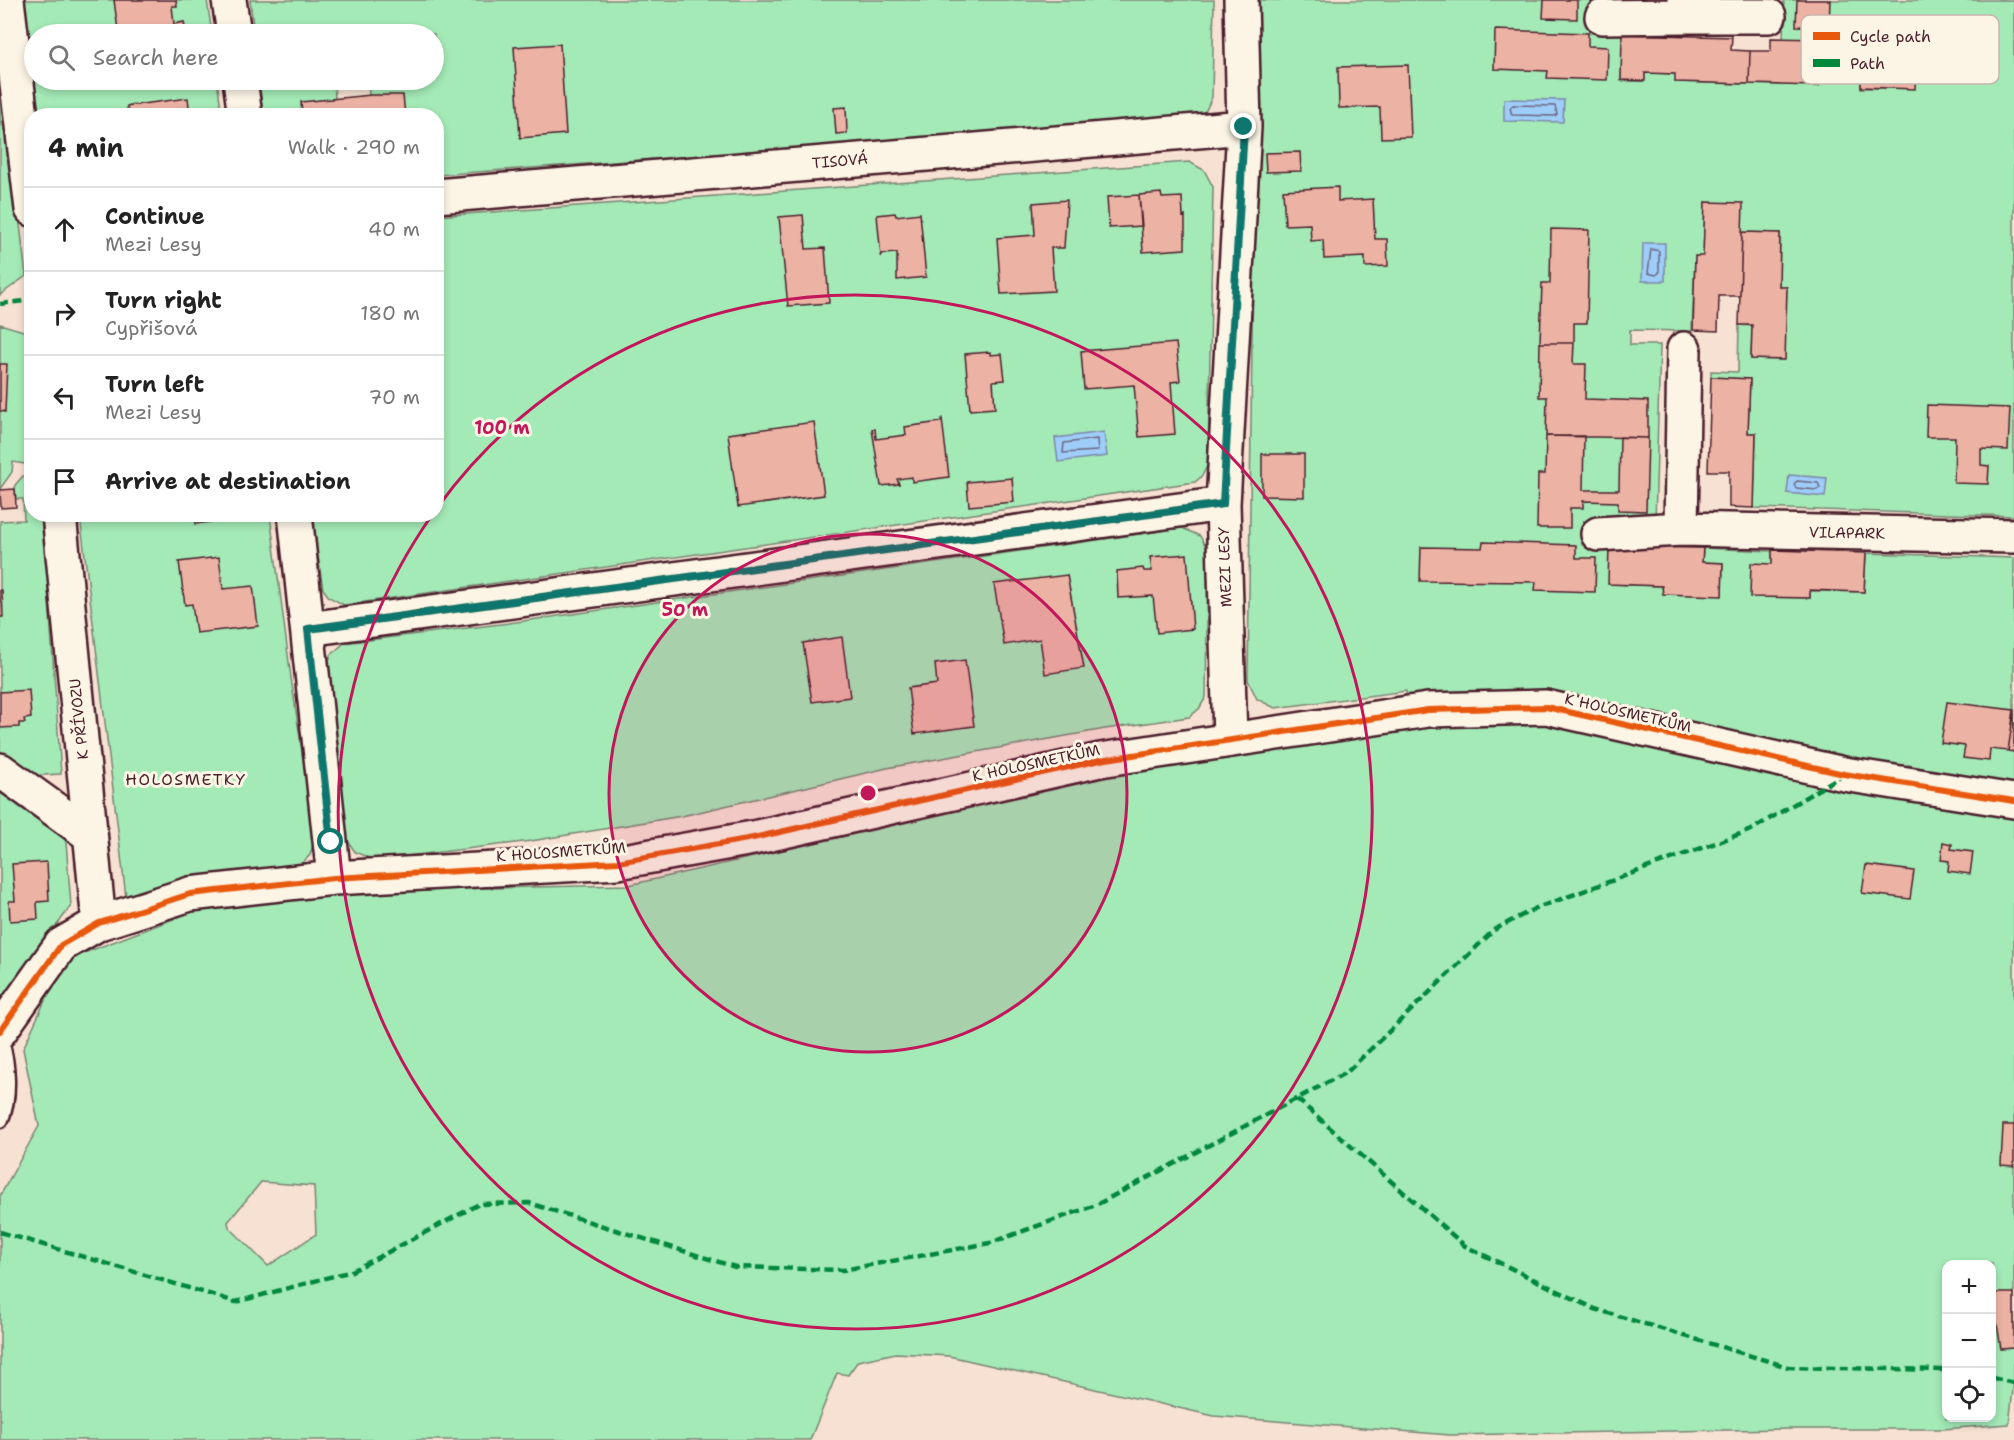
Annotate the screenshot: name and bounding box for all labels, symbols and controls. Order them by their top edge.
legend [1801,15,1999,84]
search box [24,24,444,90]
text: Cycle path [1850,26,1931,47]
icon: search [45,41,78,74]
text: Search here [93,43,219,72]
text: Path [1850,53,1885,74]
route end [1230,113,1256,139]
text: 4 min [48,130,124,165]
text: Walk · 290 m [288,134,420,160]
street label: TISOVÁ [811,148,869,173]
text: Continue [105,202,205,231]
icon: ahead [48,213,81,246]
text: 40 m [368,216,420,242]
text: Mezi Lesy [105,231,202,257]
text: Turn right [105,286,222,315]
icon: right [48,297,81,330]
text: 180 m [360,300,420,326]
text: Cypřišová [105,315,198,341]
text: Turn left [105,370,204,399]
icon: left [48,381,81,414]
text: 70 m [368,384,420,410]
text: Mezi Lesy [105,399,202,425]
text: 100 m [474,416,530,440]
icon: arrive [48,465,81,498]
text: Arrive at destination [105,467,351,496]
street label: VILAPARK [1809,522,1886,544]
street label: MEZI LESY [1214,526,1236,608]
text: 50 m [662,598,709,622]
street label: K PŘÍVOZU [64,677,93,761]
street label: K HOLOSMETKŮM [1563,686,1694,737]
street label: K HOLOSMETKŮM [970,737,1102,786]
district label: HOLOSMETKY [125,769,247,790]
centre of rings [858,783,878,803]
route start [317,828,343,854]
street label: K HOLOSMETKŮM [495,835,626,867]
map controls [1942,1260,1996,1422]
button: + [1942,1260,1996,1314]
button: − [1942,1314,1996,1368]
button: locate [1942,1368,1996,1422]

